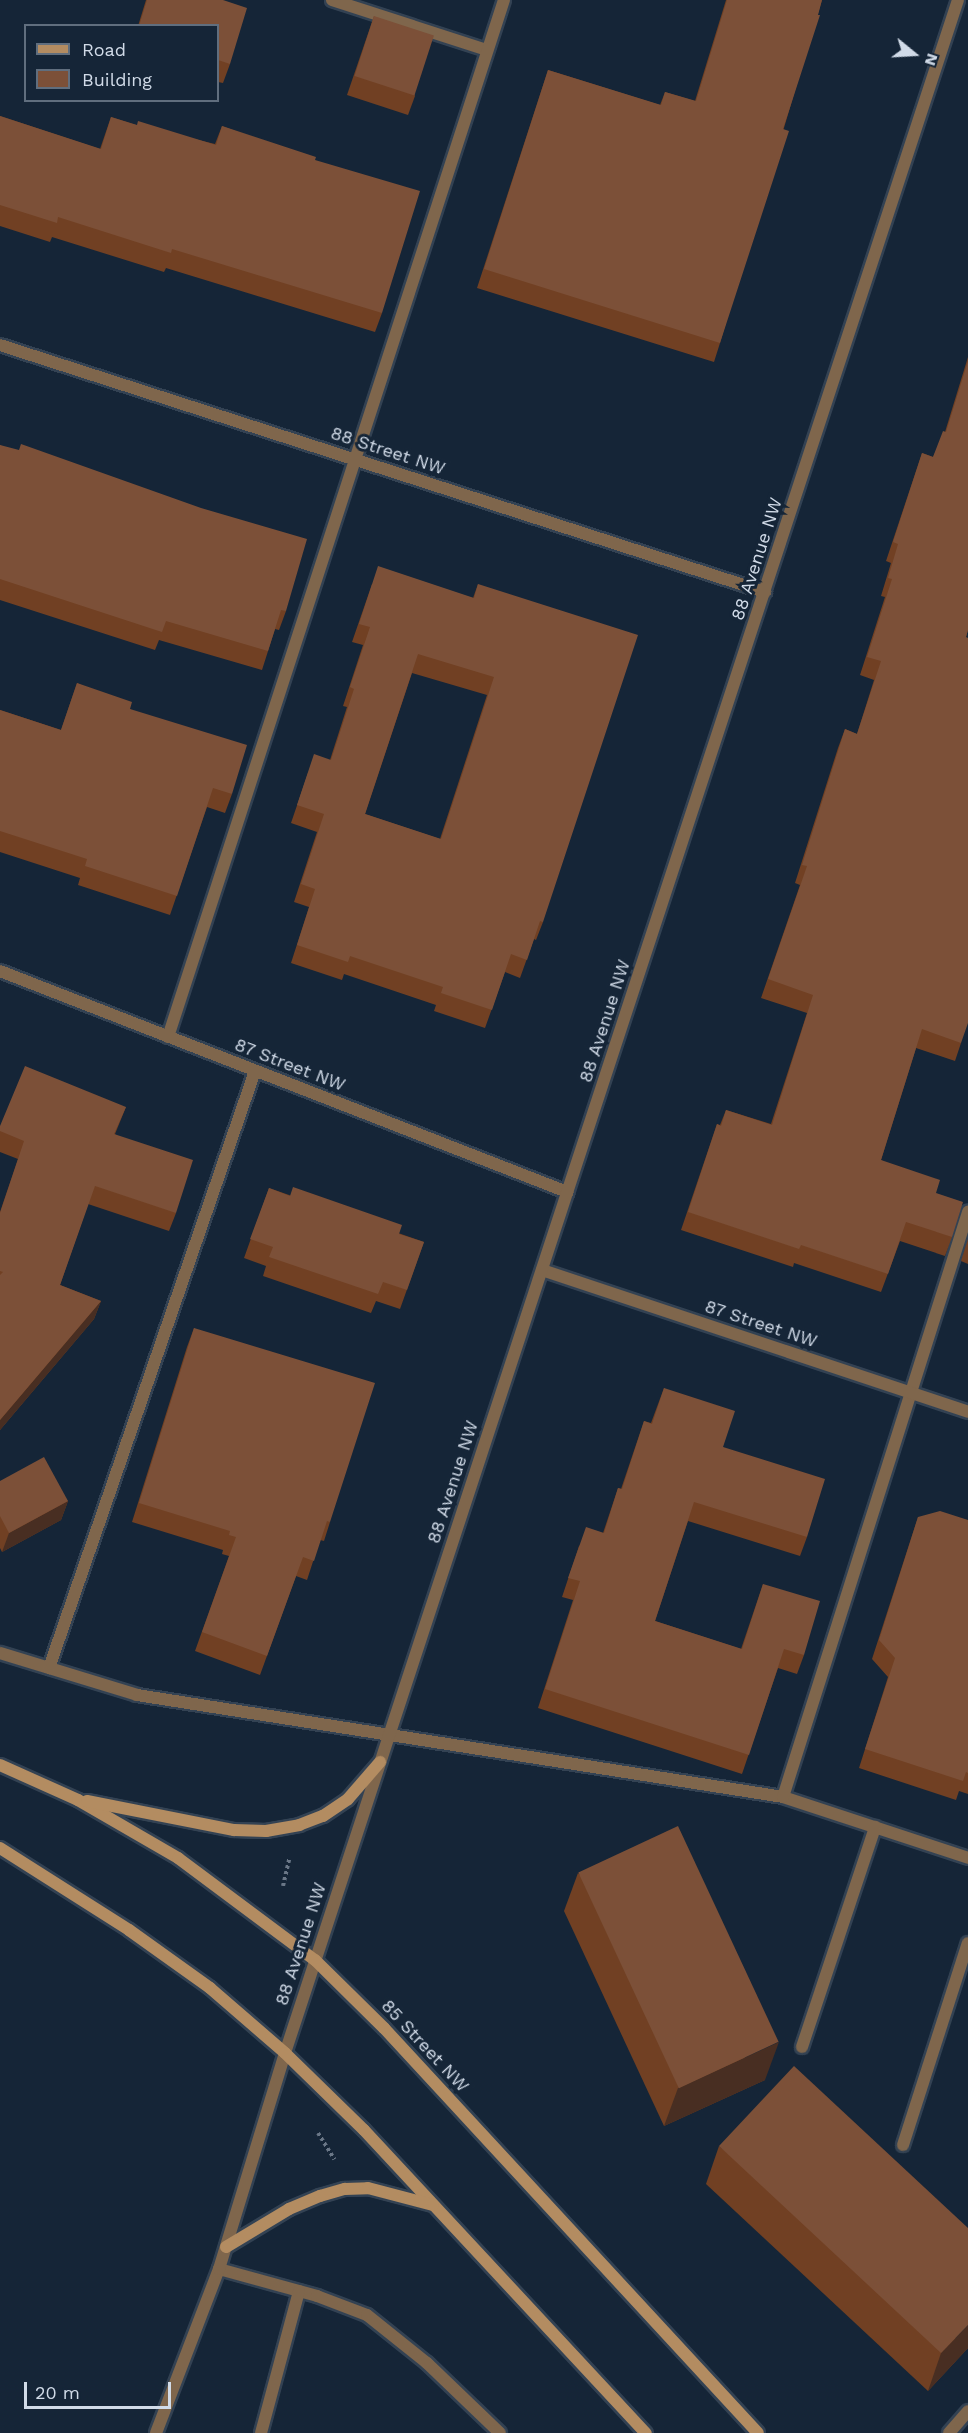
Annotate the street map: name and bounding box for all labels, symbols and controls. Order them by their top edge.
legend [24,24,219,102]
north arrow [884,24,944,84]
text: Road [82,39,126,60]
text: N [921,51,942,68]
text: Building [82,69,152,90]
street label: 88 Street NW [328,422,448,480]
street label: 88 Avenue NW [727,494,787,624]
street label: 88 Avenue NW [575,956,635,1086]
street label: 87 Street NW [231,1034,349,1096]
street label: 87 Street NW [702,1296,820,1352]
street label: 88 Avenue NW [423,1417,483,1547]
street label: 88 Avenue NW [271,1879,331,2009]
street label: 85 Street NW [377,1995,473,2097]
scale bar [27,2370,174,2408]
text: 20 m [35,2382,80,2403]

